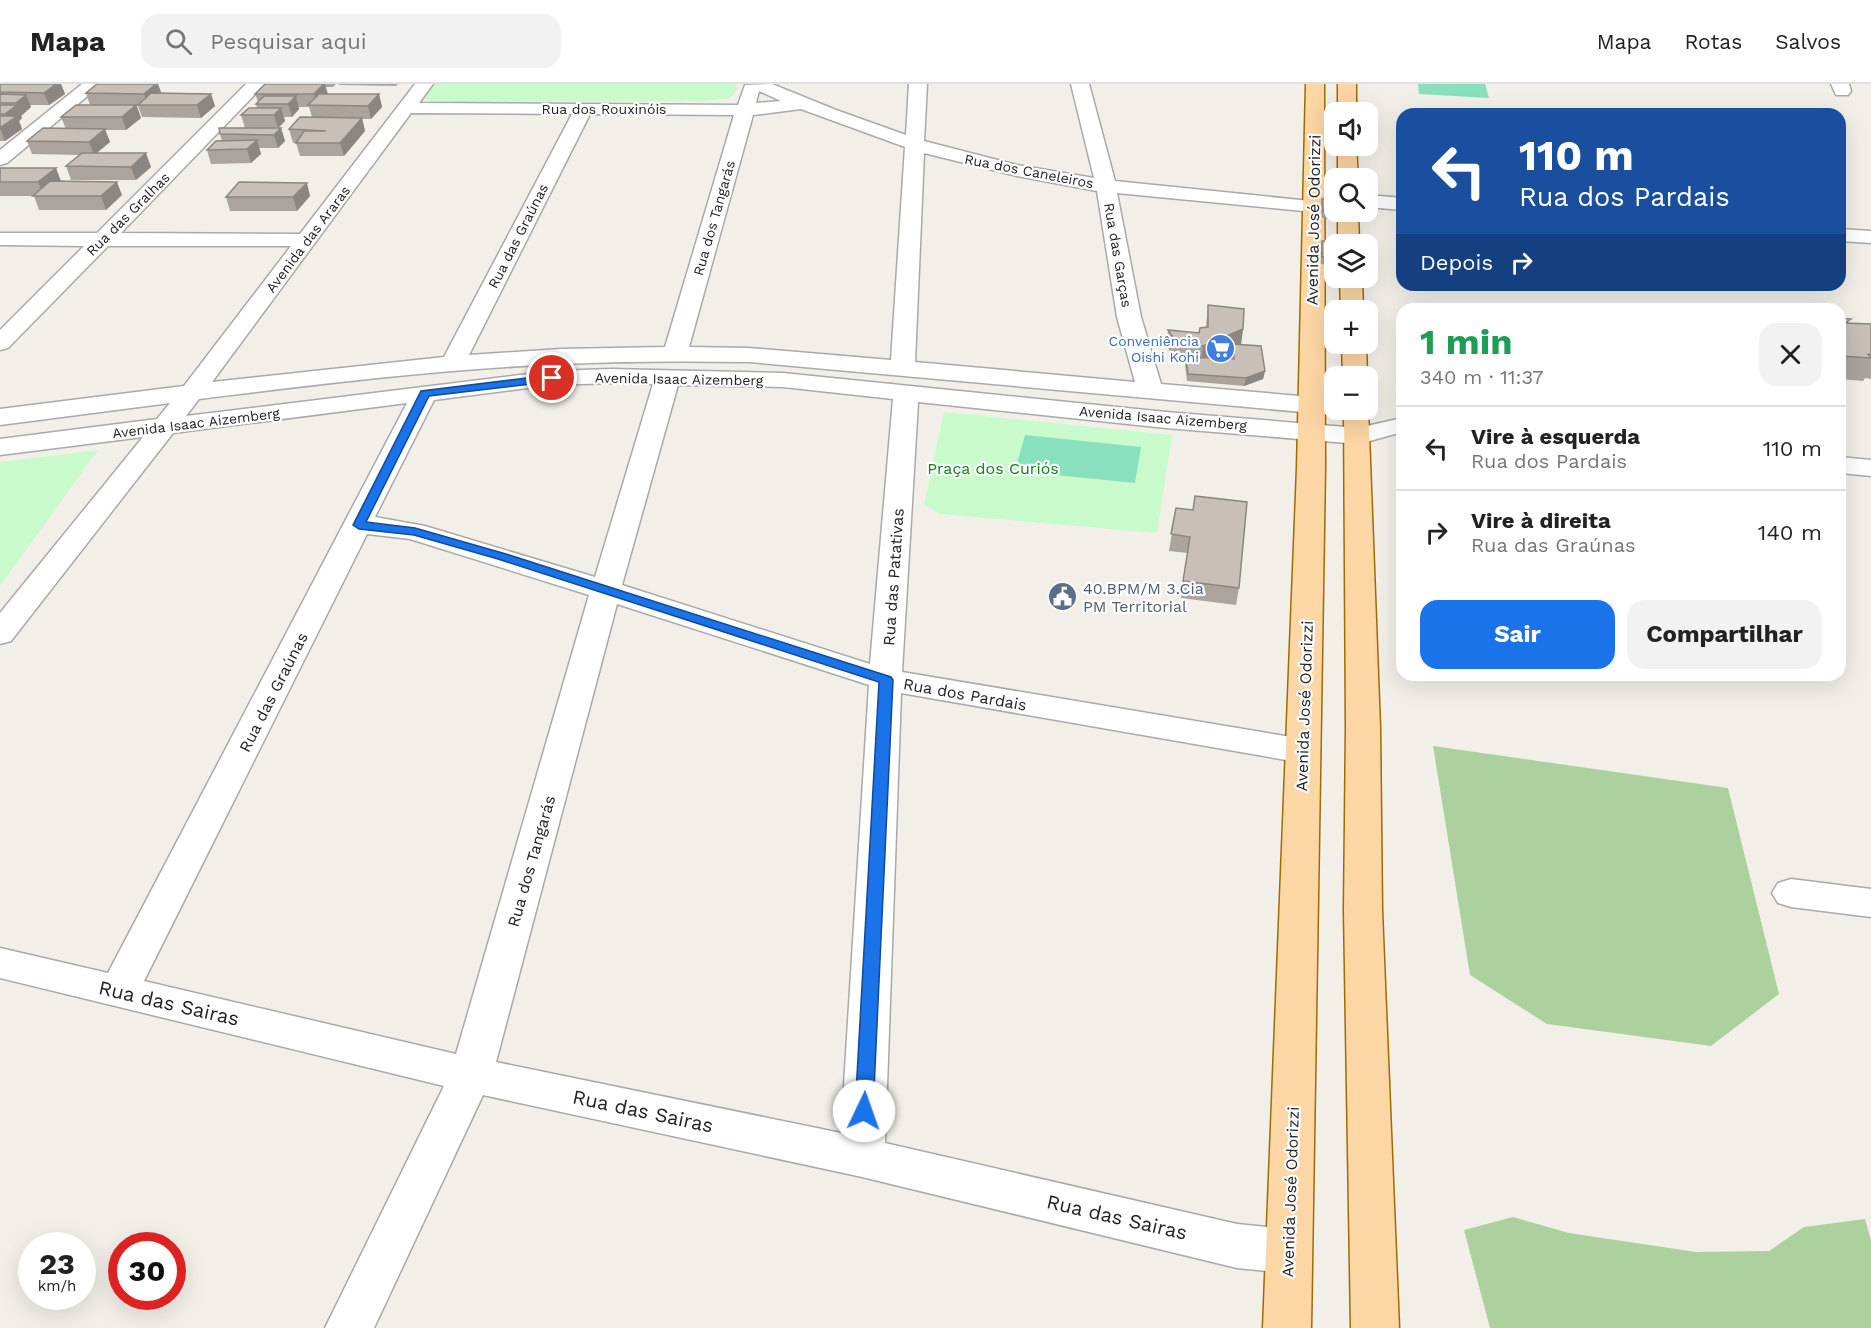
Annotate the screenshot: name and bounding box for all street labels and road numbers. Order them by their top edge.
street label: Rua dos Rouxinóis [542,101,666,117]
street label: Avenida José Odorizzi [1303,134,1324,306]
street label: Rua dos Caneleiros [963,151,1095,191]
street label: Rua dos Tangarás [690,159,738,277]
street label: Rua das Gralhas [83,169,173,259]
street label: Rua das Graúnas [485,181,551,291]
street label: Avenida das Araras [263,182,353,296]
street label: Rua das Garças [1101,202,1135,308]
street label: Avenida Isaac Aizemberg [595,370,764,388]
street label: Avenida Isaac Aizemberg [1078,403,1248,433]
street label: Avenida Isaac Aizemberg [111,405,281,441]
street label: Rua das Patativas [879,508,908,647]
street label: Avenida José Odorizzi [1292,620,1317,792]
street label: Rua das Graúnas [235,629,312,755]
street label: Rua dos Pardais [902,674,1028,715]
street label: Rua dos Tangarás [504,793,559,929]
street label: Rua das Sairas [96,975,242,1031]
street label: Rua das Sairas [570,1084,716,1138]
street label: Avenida José Odorizzi [1278,1106,1303,1278]
street label: Rua das Sairas [1044,1189,1190,1245]

